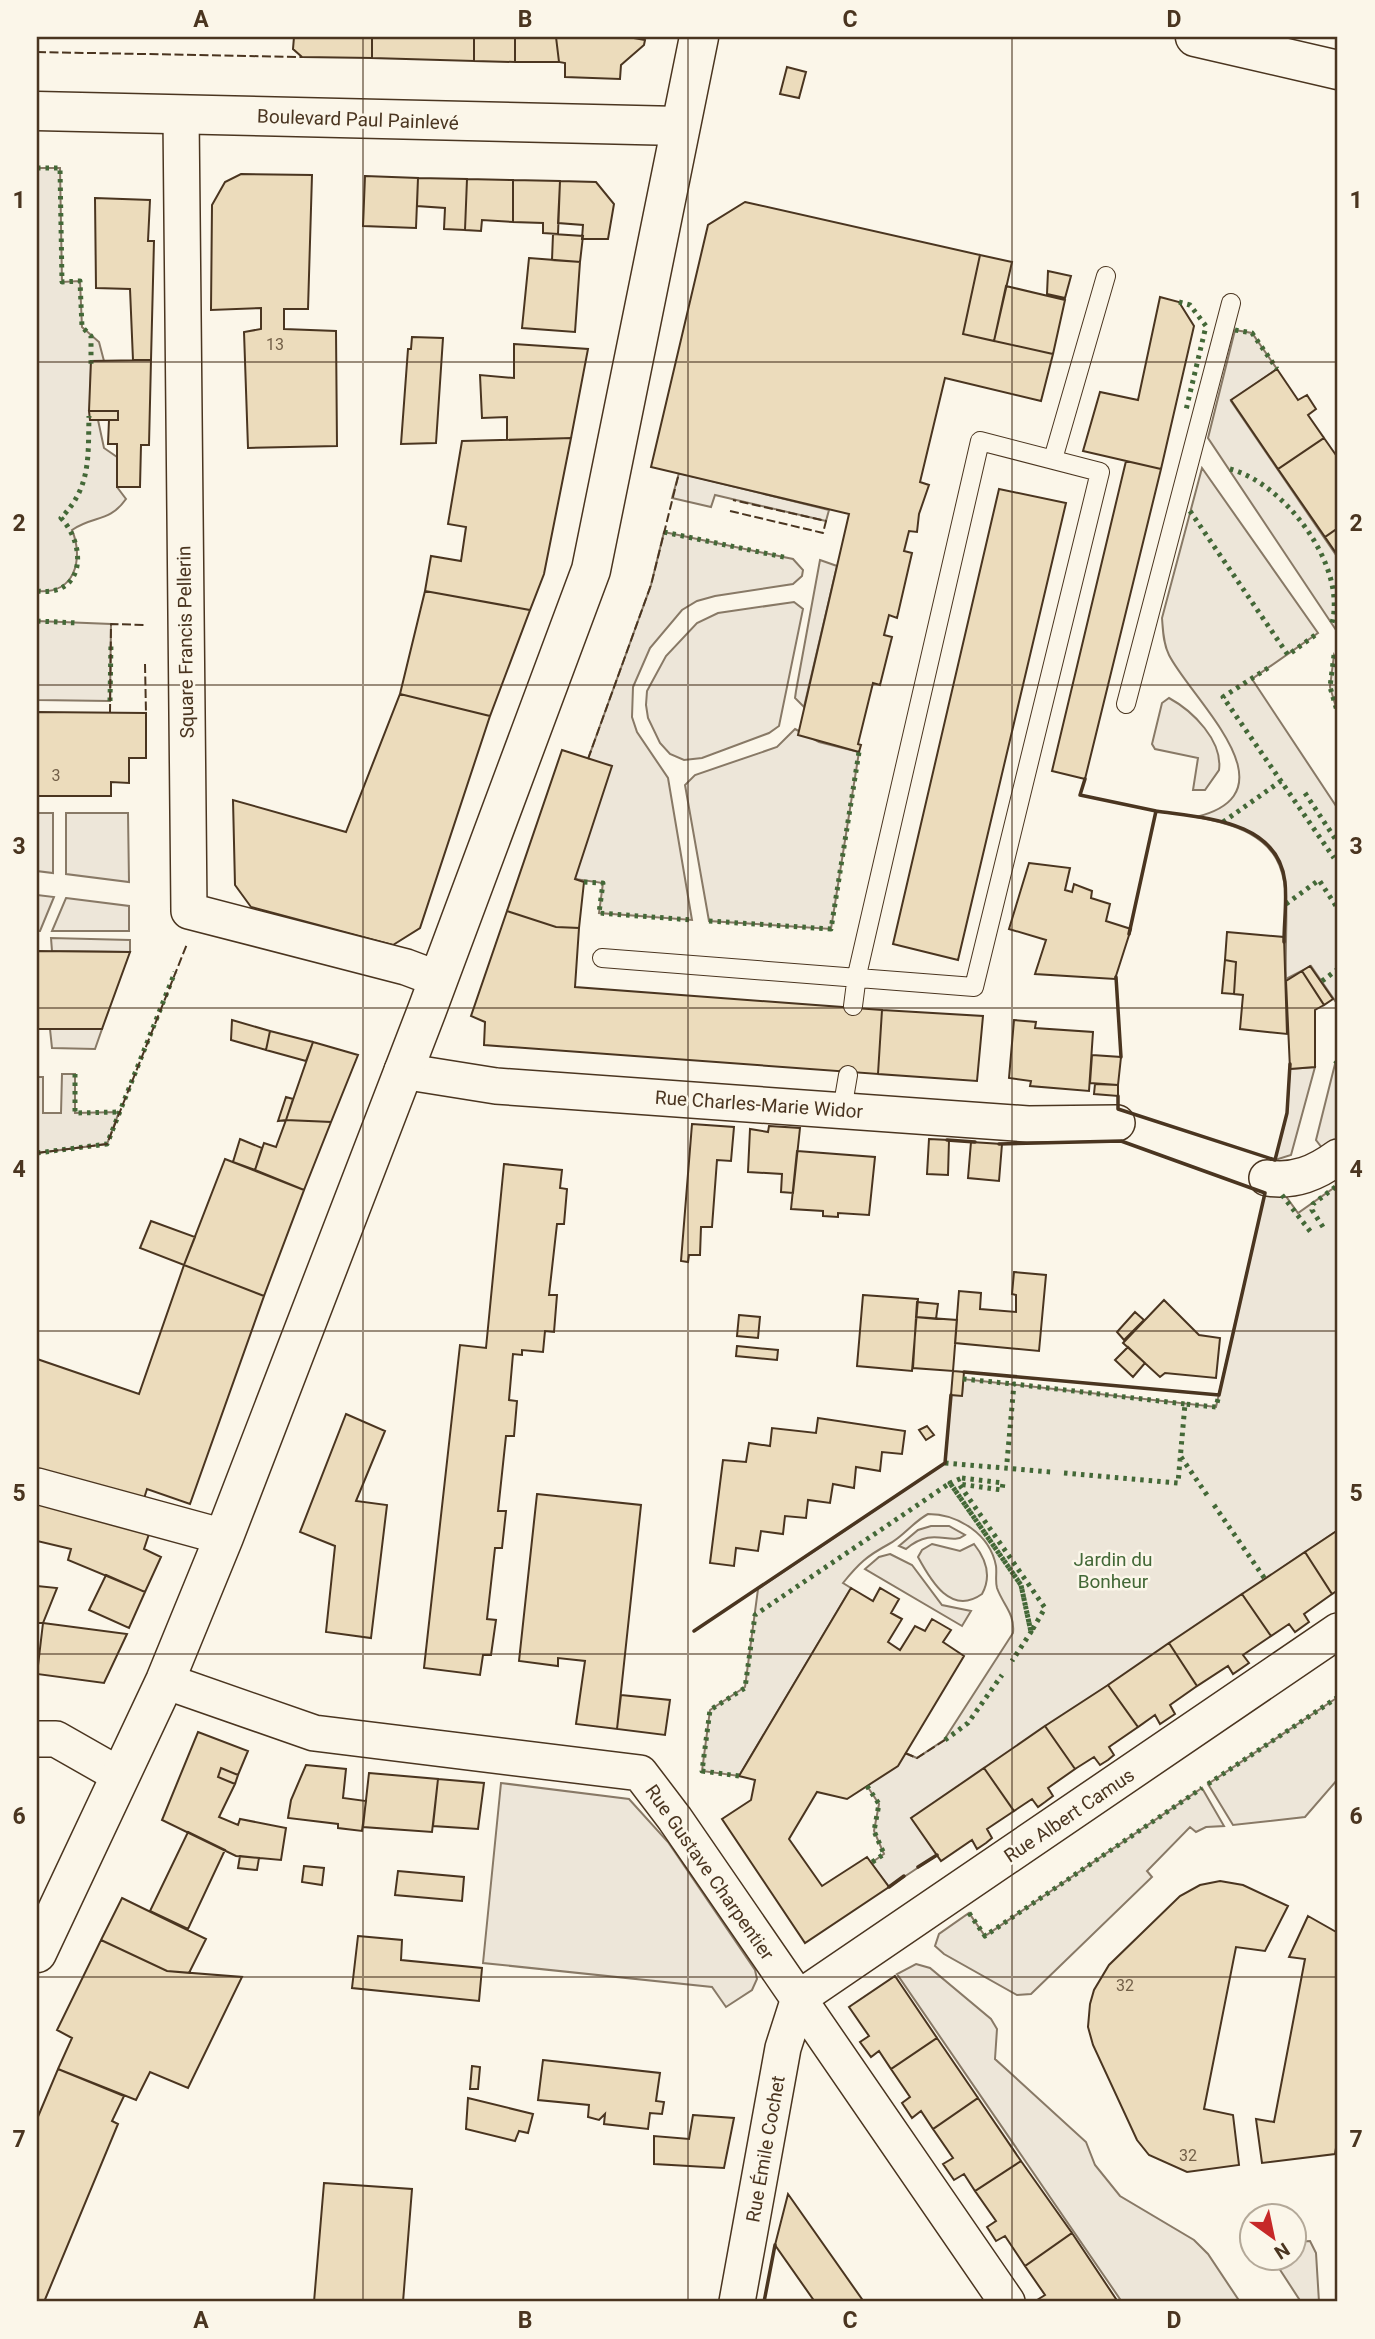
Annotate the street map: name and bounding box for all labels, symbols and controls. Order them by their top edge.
text: A [193,6,209,33]
text: B [518,6,532,33]
text: C [842,6,858,33]
text: D [1167,6,1181,33]
street label: Boulevard Paul Painlevé [257,104,459,135]
text: 1 [12,187,26,214]
text: 1 [1349,187,1363,214]
house number: 13 [266,335,284,354]
text: 2 [12,510,26,537]
text: 2 [1349,510,1363,537]
street label: Square Francis Pellerin [172,545,199,739]
house number: 3 [52,766,61,785]
text: 3 [12,833,26,860]
text: 3 [1349,833,1363,860]
street label: Rue Charles-Marie Widor [654,1086,864,1123]
text: 4 [12,1156,26,1183]
text: 4 [1349,1156,1363,1183]
text: 5 [12,1480,26,1507]
text: 5 [1349,1480,1363,1507]
park label: Jardin du Bonheur [1074,1548,1152,1593]
street label: Rue Albert Camus [1000,1763,1139,1868]
street label: Rue Gustave Charpentier [640,1780,779,1965]
text: 6 [12,1803,26,1830]
text: 6 [1349,1803,1363,1830]
house number: 32 [1116,1976,1134,1995]
street label: Rue Émile Cochet [741,2074,790,2224]
text: 7 [12,2126,26,2153]
text: 7 [1349,2126,1363,2153]
house number: 32 [1179,2146,1197,2165]
north arrow [1238,2202,1308,2272]
text: N [1270,2238,1294,2264]
text: A [193,2307,209,2334]
text: B [518,2307,532,2334]
text: C [842,2307,858,2334]
text: D [1167,2307,1181,2334]

